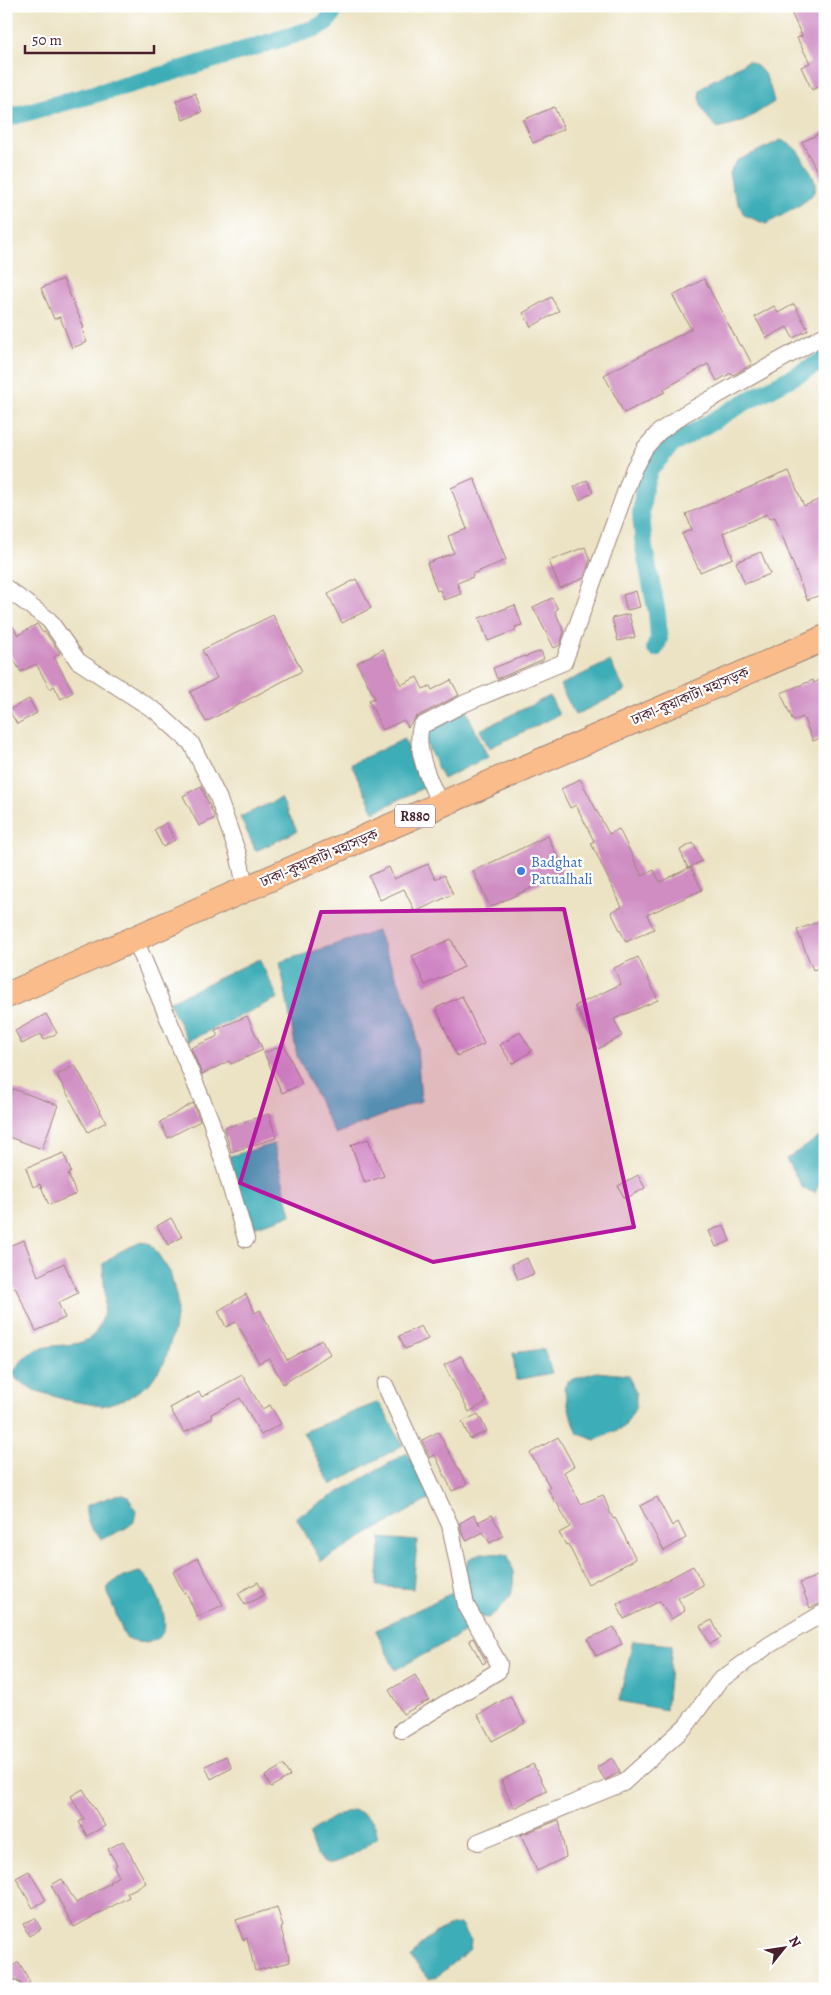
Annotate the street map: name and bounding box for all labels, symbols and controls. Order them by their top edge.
scale bar [25,22,154,54]
text: 50 m [32,30,62,50]
street label: ঢাকা-কুয়াকাটা মহাসড়ক [627,662,752,730]
road number: R880 [395,804,435,828]
street label: ঢাকা-কুয়াকাটা মহাসড়ক [256,824,381,892]
place label: Badghat Patualhali [531,852,593,889]
marker: Badghat Patualhali [515,865,527,877]
north arrow [758,1922,808,1972]
text: N [784,1933,806,1951]

